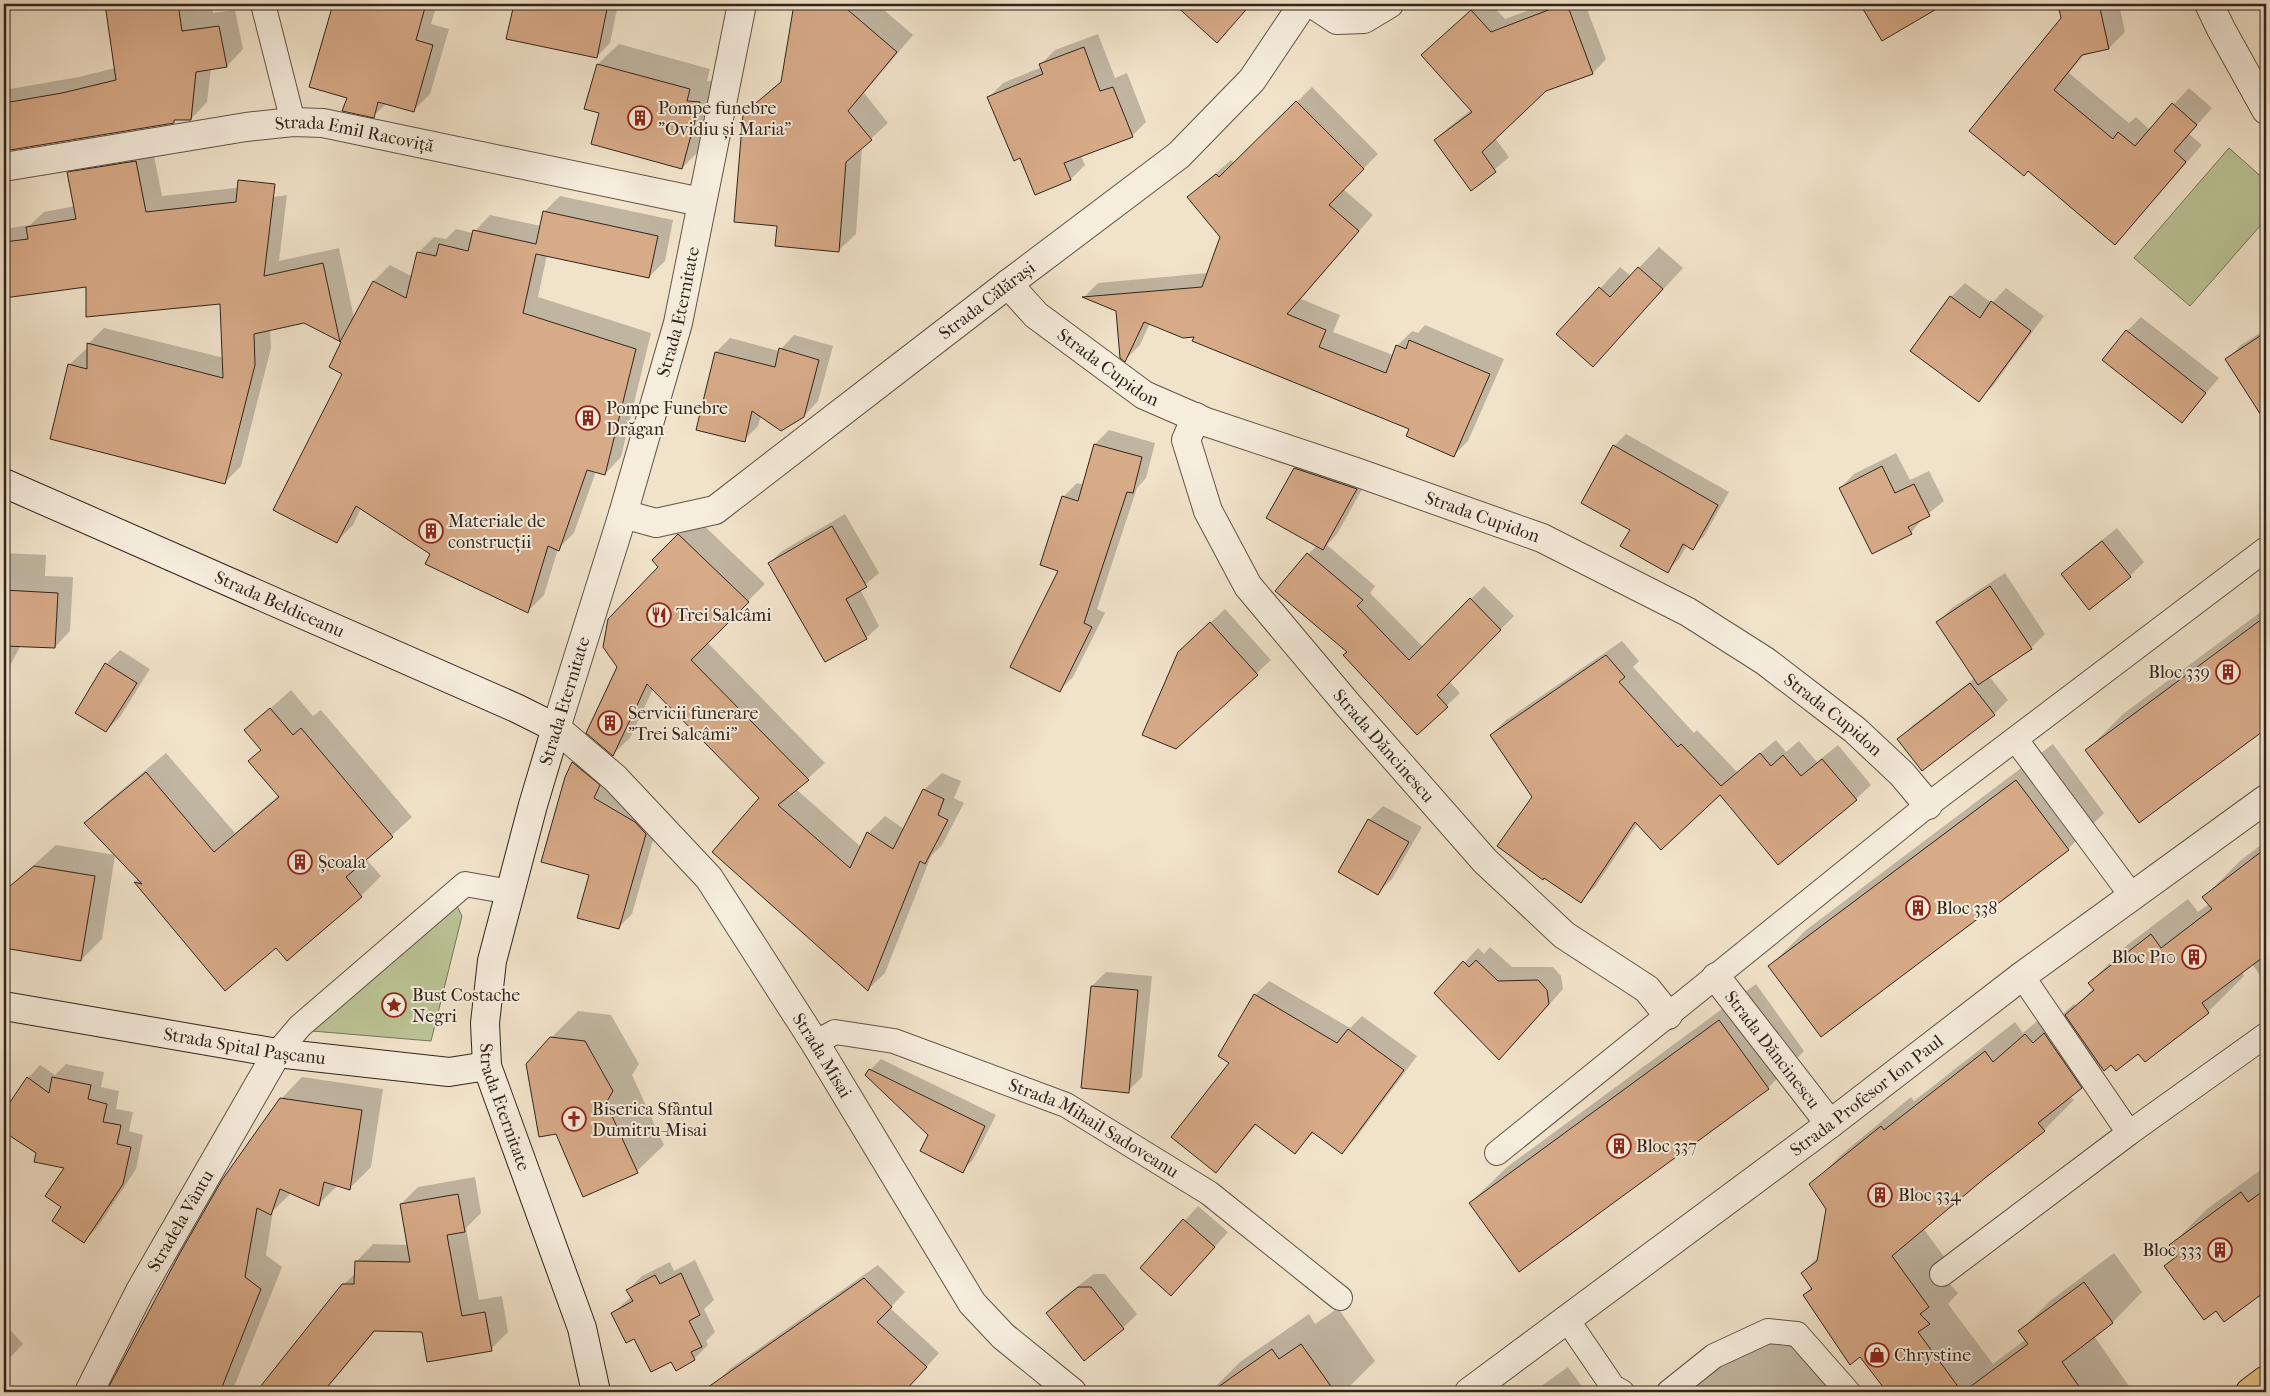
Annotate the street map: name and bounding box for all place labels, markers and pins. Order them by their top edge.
place label: Pompe funebre "Ovidiu și Maria" [658,98,791,140]
building icon: Pompe funebre "Ovidiu și Maria" [627,105,653,131]
place label: Pompe Funebre Drăgan [606,398,728,440]
building icon: Pompe Funebre Drăgan [575,405,601,431]
place label: Materiale de construcții [448,511,546,553]
building icon: Materiale de construcții [418,518,444,544]
restaurant icon: Trei Salcâmi [646,602,672,628]
place label: Trei Salcâmi [676,605,772,626]
building icon: Bloc 339 [2215,659,2241,685]
place label: Bloc 339 [2148,662,2210,683]
place label: Servicii funerare "Trei Salcâmi" [628,703,759,745]
building icon: Servicii funerare "Trei Salcâmi" [597,710,623,736]
building icon: Școala [287,849,313,875]
place label: Școala [318,852,367,873]
building icon: Bloc 338 [1905,895,1931,921]
place label: Bloc 338 [1936,898,1997,919]
building icon: Bloc P10 [2181,944,2207,970]
place label: Bloc P10 [2111,947,2176,968]
place label: Bust Costache Negri [412,985,520,1027]
place icon: Bust Costache Negri [381,992,407,1018]
place label: Biserica Sfântul Dumitru-Misai [592,1099,713,1141]
church icon: Biserica Sfântul Dumitru-Misai [561,1106,587,1132]
building icon: Bloc 337 [1606,1133,1632,1159]
place label: Bloc 337 [1636,1136,1697,1157]
building icon: Bloc 334 [1867,1182,1893,1208]
place label: Bloc 334 [1898,1185,1961,1206]
building icon: Bloc 333 [2207,1237,2233,1263]
place label: Bloc 333 [2142,1240,2202,1261]
shop icon: Chrystine [1864,1342,1890,1368]
place label: Chrystine [1894,1345,1971,1366]

